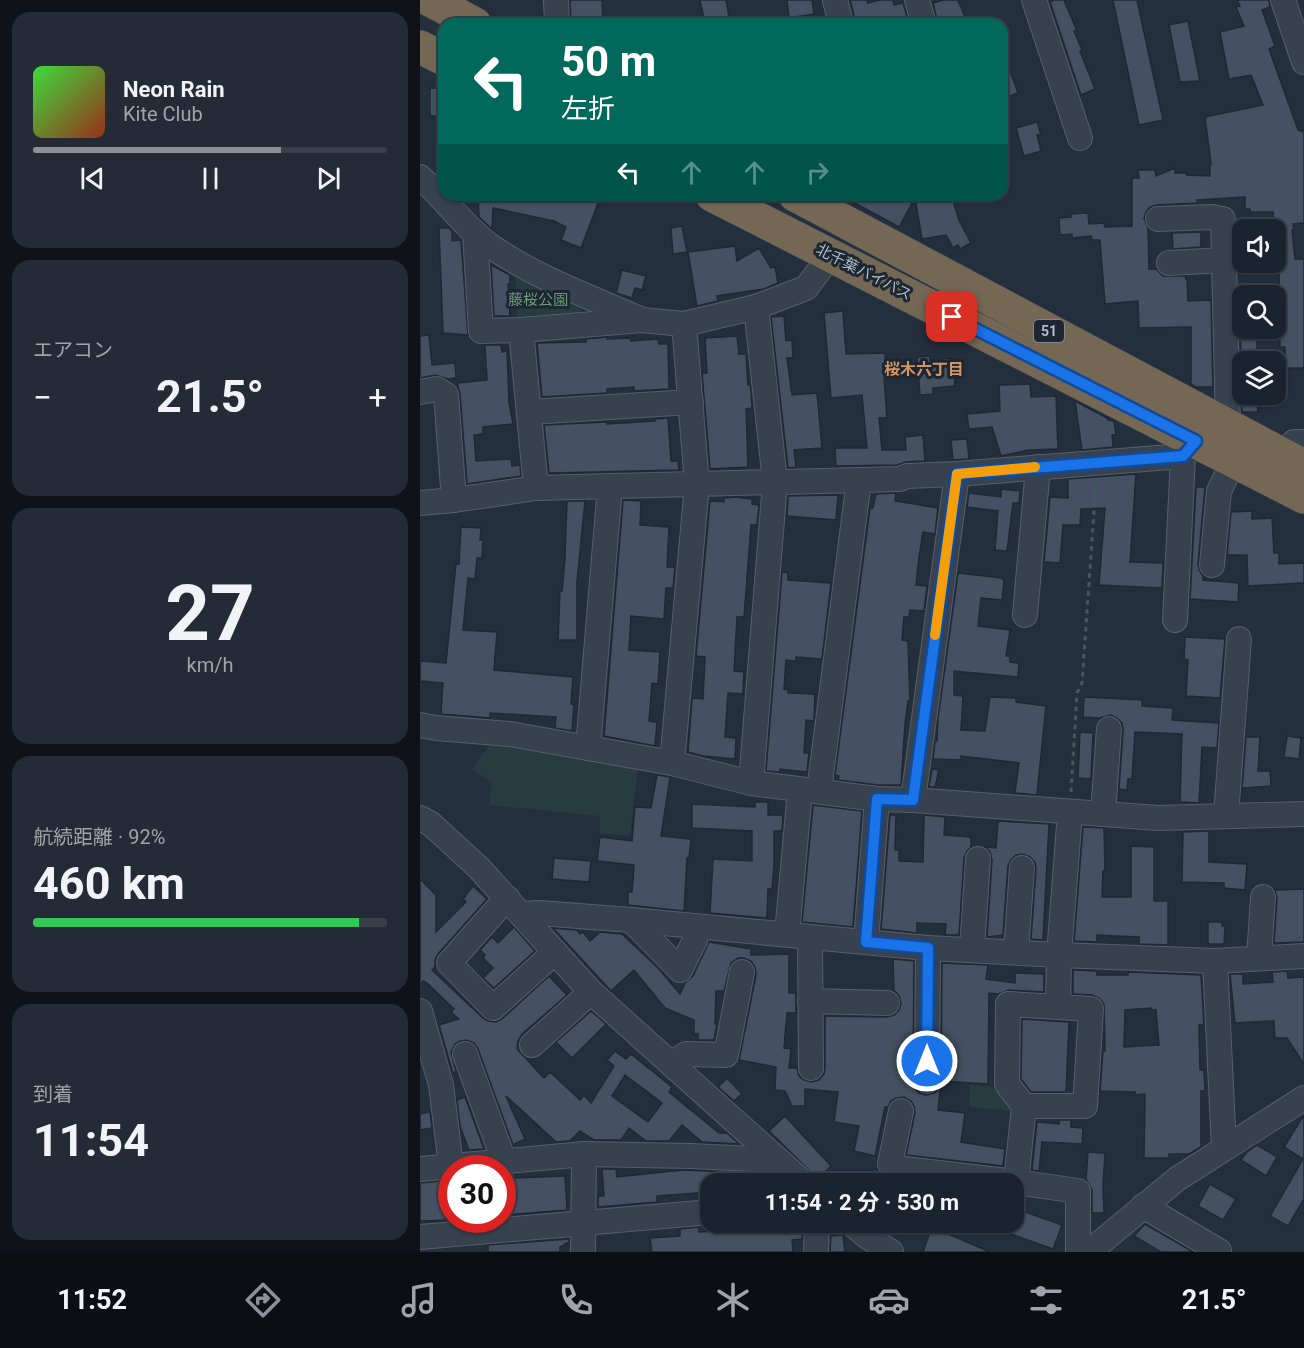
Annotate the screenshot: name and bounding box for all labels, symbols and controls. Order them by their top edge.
text: 50 m [561,37,656,86]
icon: left [462,42,540,120]
text: Neon Rain [123,77,225,102]
text: 左折 [561,93,615,125]
text: Kite Club [123,102,203,126]
icon: left [612,156,645,189]
icon: ahead [675,156,708,189]
icon: ahead [738,156,771,189]
icon: right [801,156,834,189]
icon: previous [76,162,109,195]
icon: pause [194,162,227,195]
icon: next [312,162,345,195]
map controls [1232,219,1286,405]
button: sound [1232,219,1286,273]
street label: 北千葉バイパス [813,240,915,304]
button: search [1232,285,1286,339]
park label: 藤桜公園 [508,291,568,309]
pin [926,291,977,342]
icon: arrive [935,300,968,333]
road number: 51 [1034,320,1064,342]
text: エアコン [33,338,113,362]
button: layers [1232,351,1286,405]
district label: 桜木六丁目 [884,360,964,379]
text: 21.5° [156,370,264,423]
text: − [33,378,52,417]
text: + [368,378,387,417]
text: 27 [165,568,255,659]
text: km/h [187,653,233,677]
text: 航続距離 · 92% [33,825,165,849]
text: 460 km [33,857,185,910]
position arrow [895,1029,959,1093]
text: 到着 [33,1082,73,1106]
text: 11:54 [33,1114,149,1167]
speed limit sign: 30 [438,1155,516,1233]
text: 11:54 · 2 分 · 530 m [765,1190,959,1215]
icon: directions [242,1279,284,1321]
icon: music [398,1279,440,1321]
icon: phone [555,1279,597,1321]
icon: climate [712,1279,754,1321]
icon: car [868,1279,910,1321]
icon: filters [1025,1279,1067,1321]
text: 11:52 [57,1284,127,1316]
text: 21.5° [1182,1284,1247,1316]

